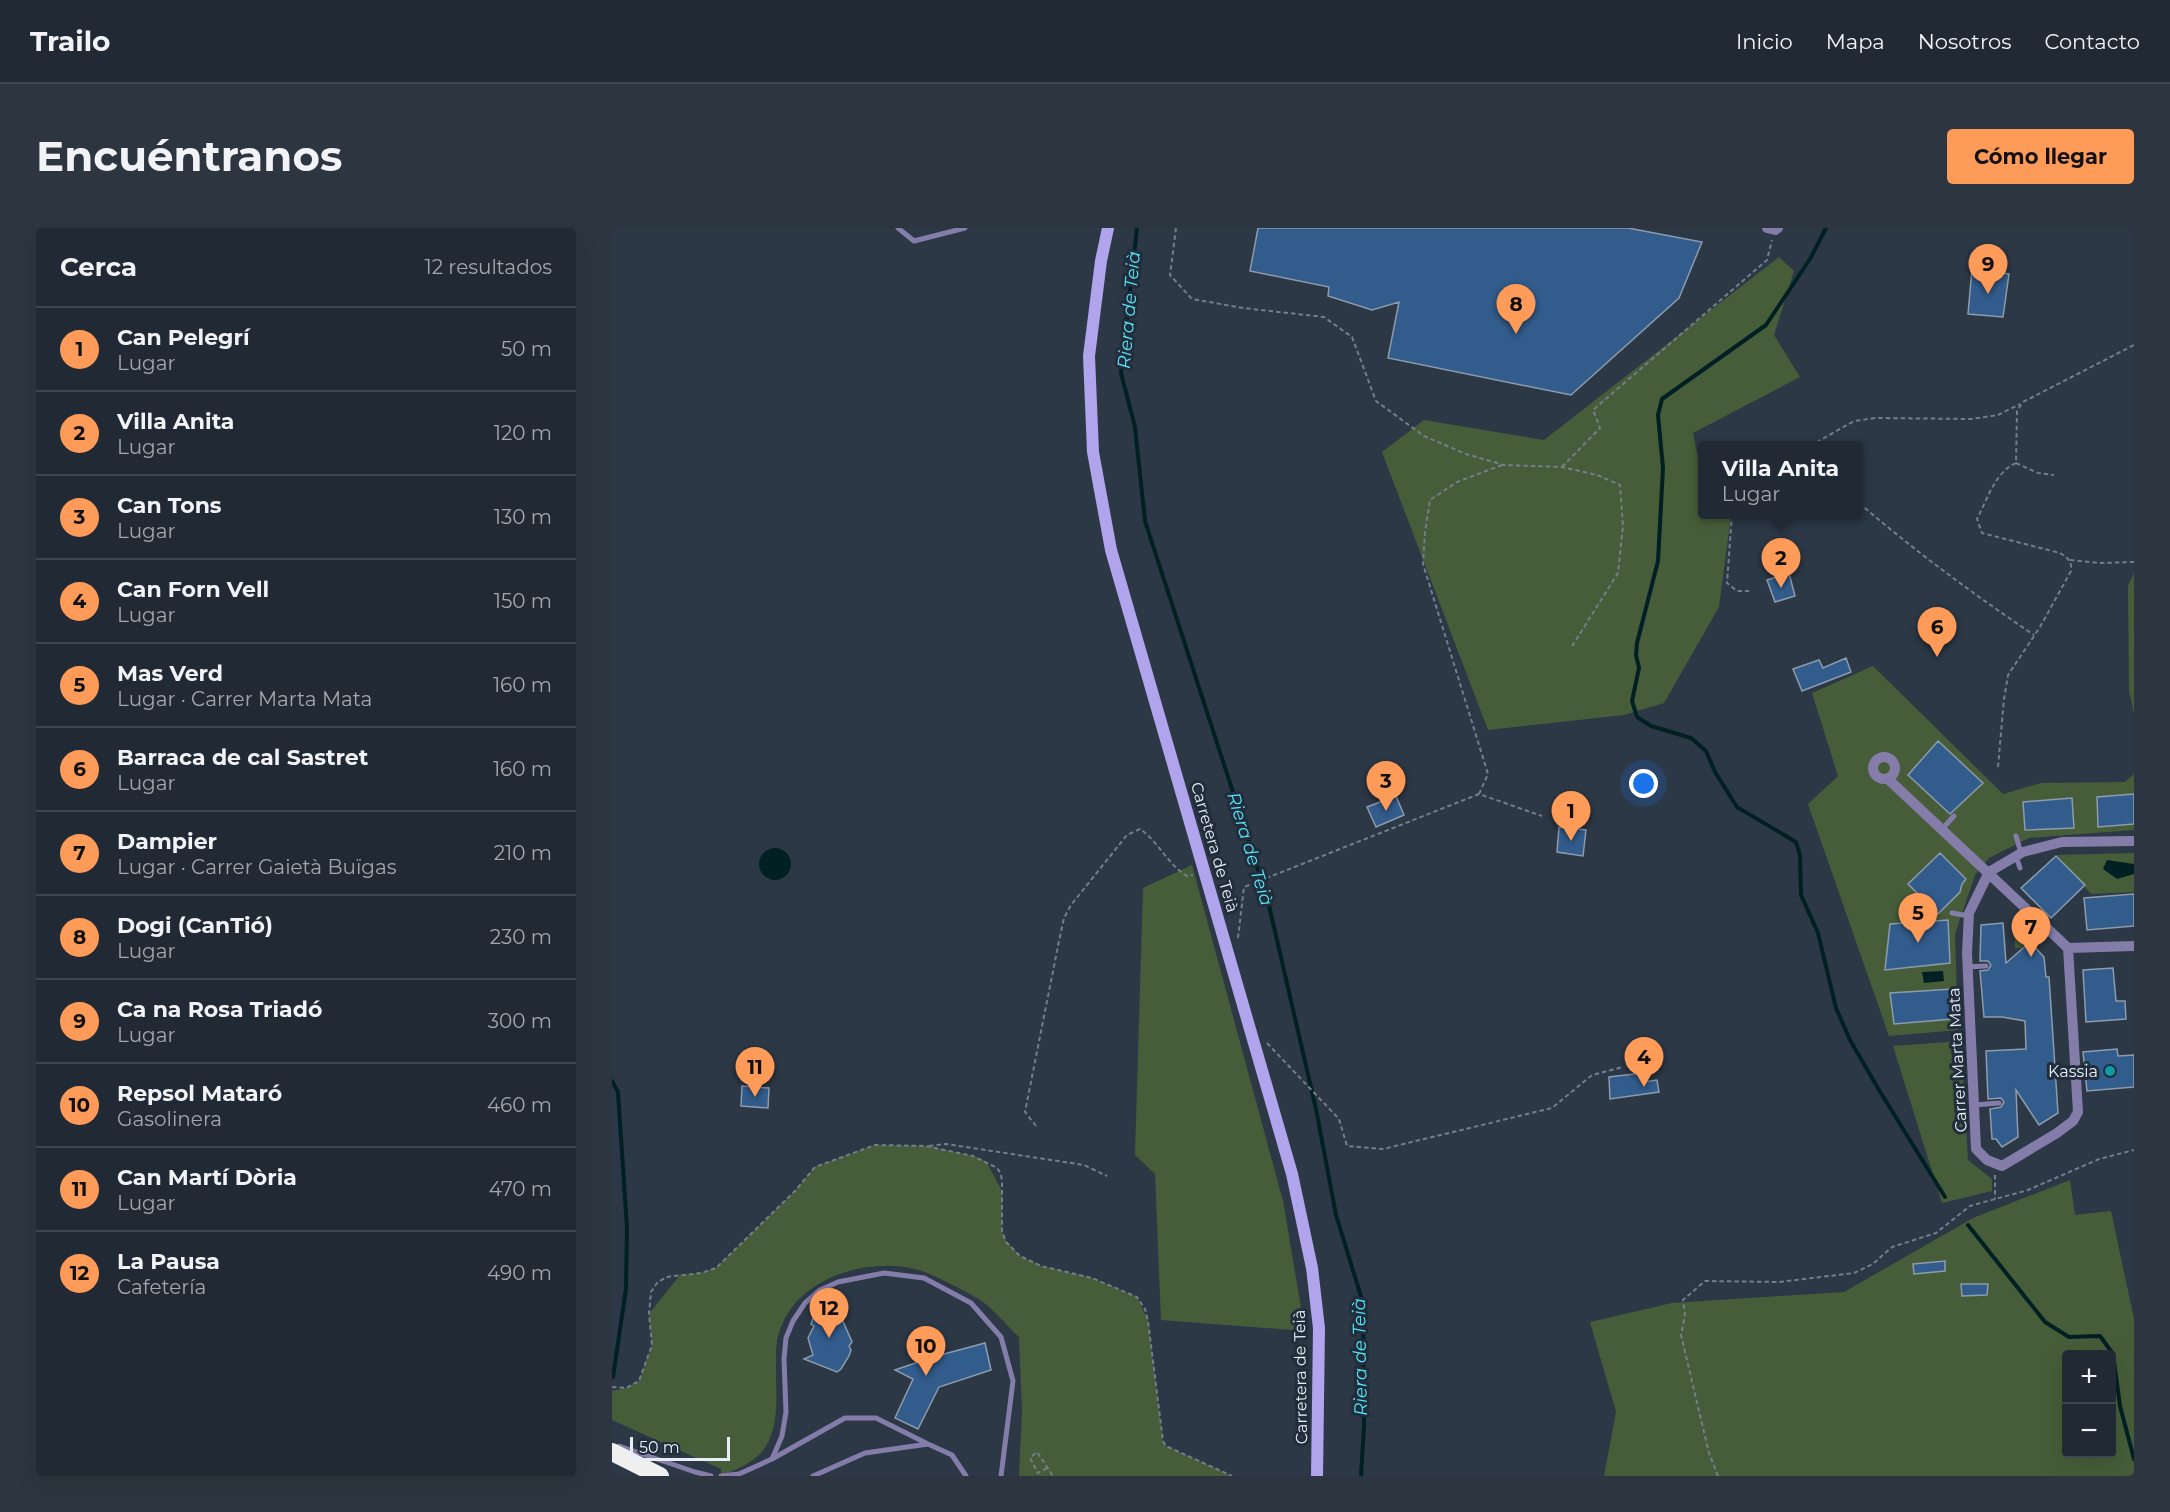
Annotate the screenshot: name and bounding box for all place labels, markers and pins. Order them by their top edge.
pin: 9 [1968,244,2008,294]
pin: 8 [1496,285,1536,334]
pin: 2 [1762,538,1800,588]
pin: 6 [1918,608,1956,657]
pin: 3 [1366,762,1406,811]
pin: 1 [1552,792,1590,841]
pin: 5 [1898,894,1938,943]
pin: 7 [2012,908,2050,957]
pin: 4 [1624,1038,1664,1087]
pin: 11 [736,1048,774,1097]
place label: Kassia [2048,1062,2098,1081]
marker: Kassia [2103,1064,2117,1078]
pin: 12 [810,1288,848,1338]
pin: 10 [906,1326,946,1376]

